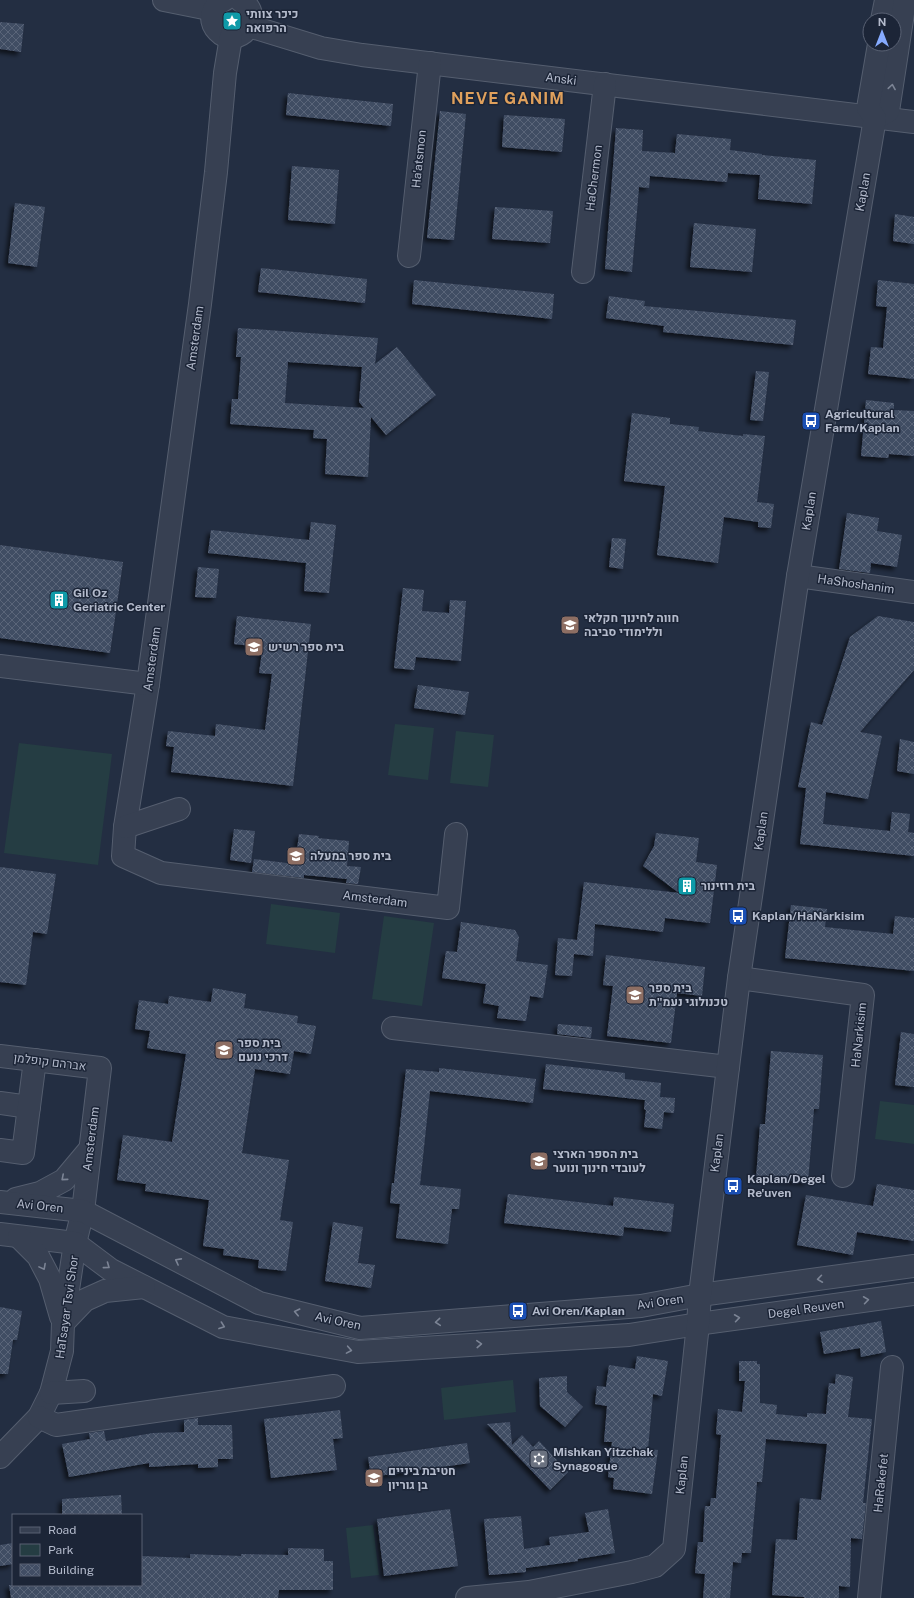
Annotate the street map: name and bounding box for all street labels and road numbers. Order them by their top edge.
street label: Anski [545,70,577,88]
street label: Ha'atsmon [409,129,429,189]
street label: HaChermon [583,144,605,212]
street label: Kaplan [853,172,873,212]
street label: Amsterdam [184,305,206,371]
street label: Kaplan [799,491,819,531]
street label: HaShoshanim [817,572,895,596]
street label: Amsterdam [141,626,163,692]
street label: Kaplan [751,811,771,851]
street label: Amsterdam [342,888,408,910]
street label: HaNarkisim [849,1002,869,1068]
street label: אברהם קופלמן [13,1051,87,1073]
street label: Amsterdam [80,1106,102,1172]
street label: Kaplan [708,1133,726,1173]
street label: Avi Oren [16,1197,64,1215]
street label: HaTsayar Tsvi Shor [53,1254,81,1360]
street label: Avi Oren [636,1291,684,1313]
street label: Degel Reuven [767,1297,845,1321]
street label: Avi Oren [314,1309,362,1333]
street label: HaRakefet [871,1452,891,1513]
street label: Kaplan [673,1455,691,1495]

